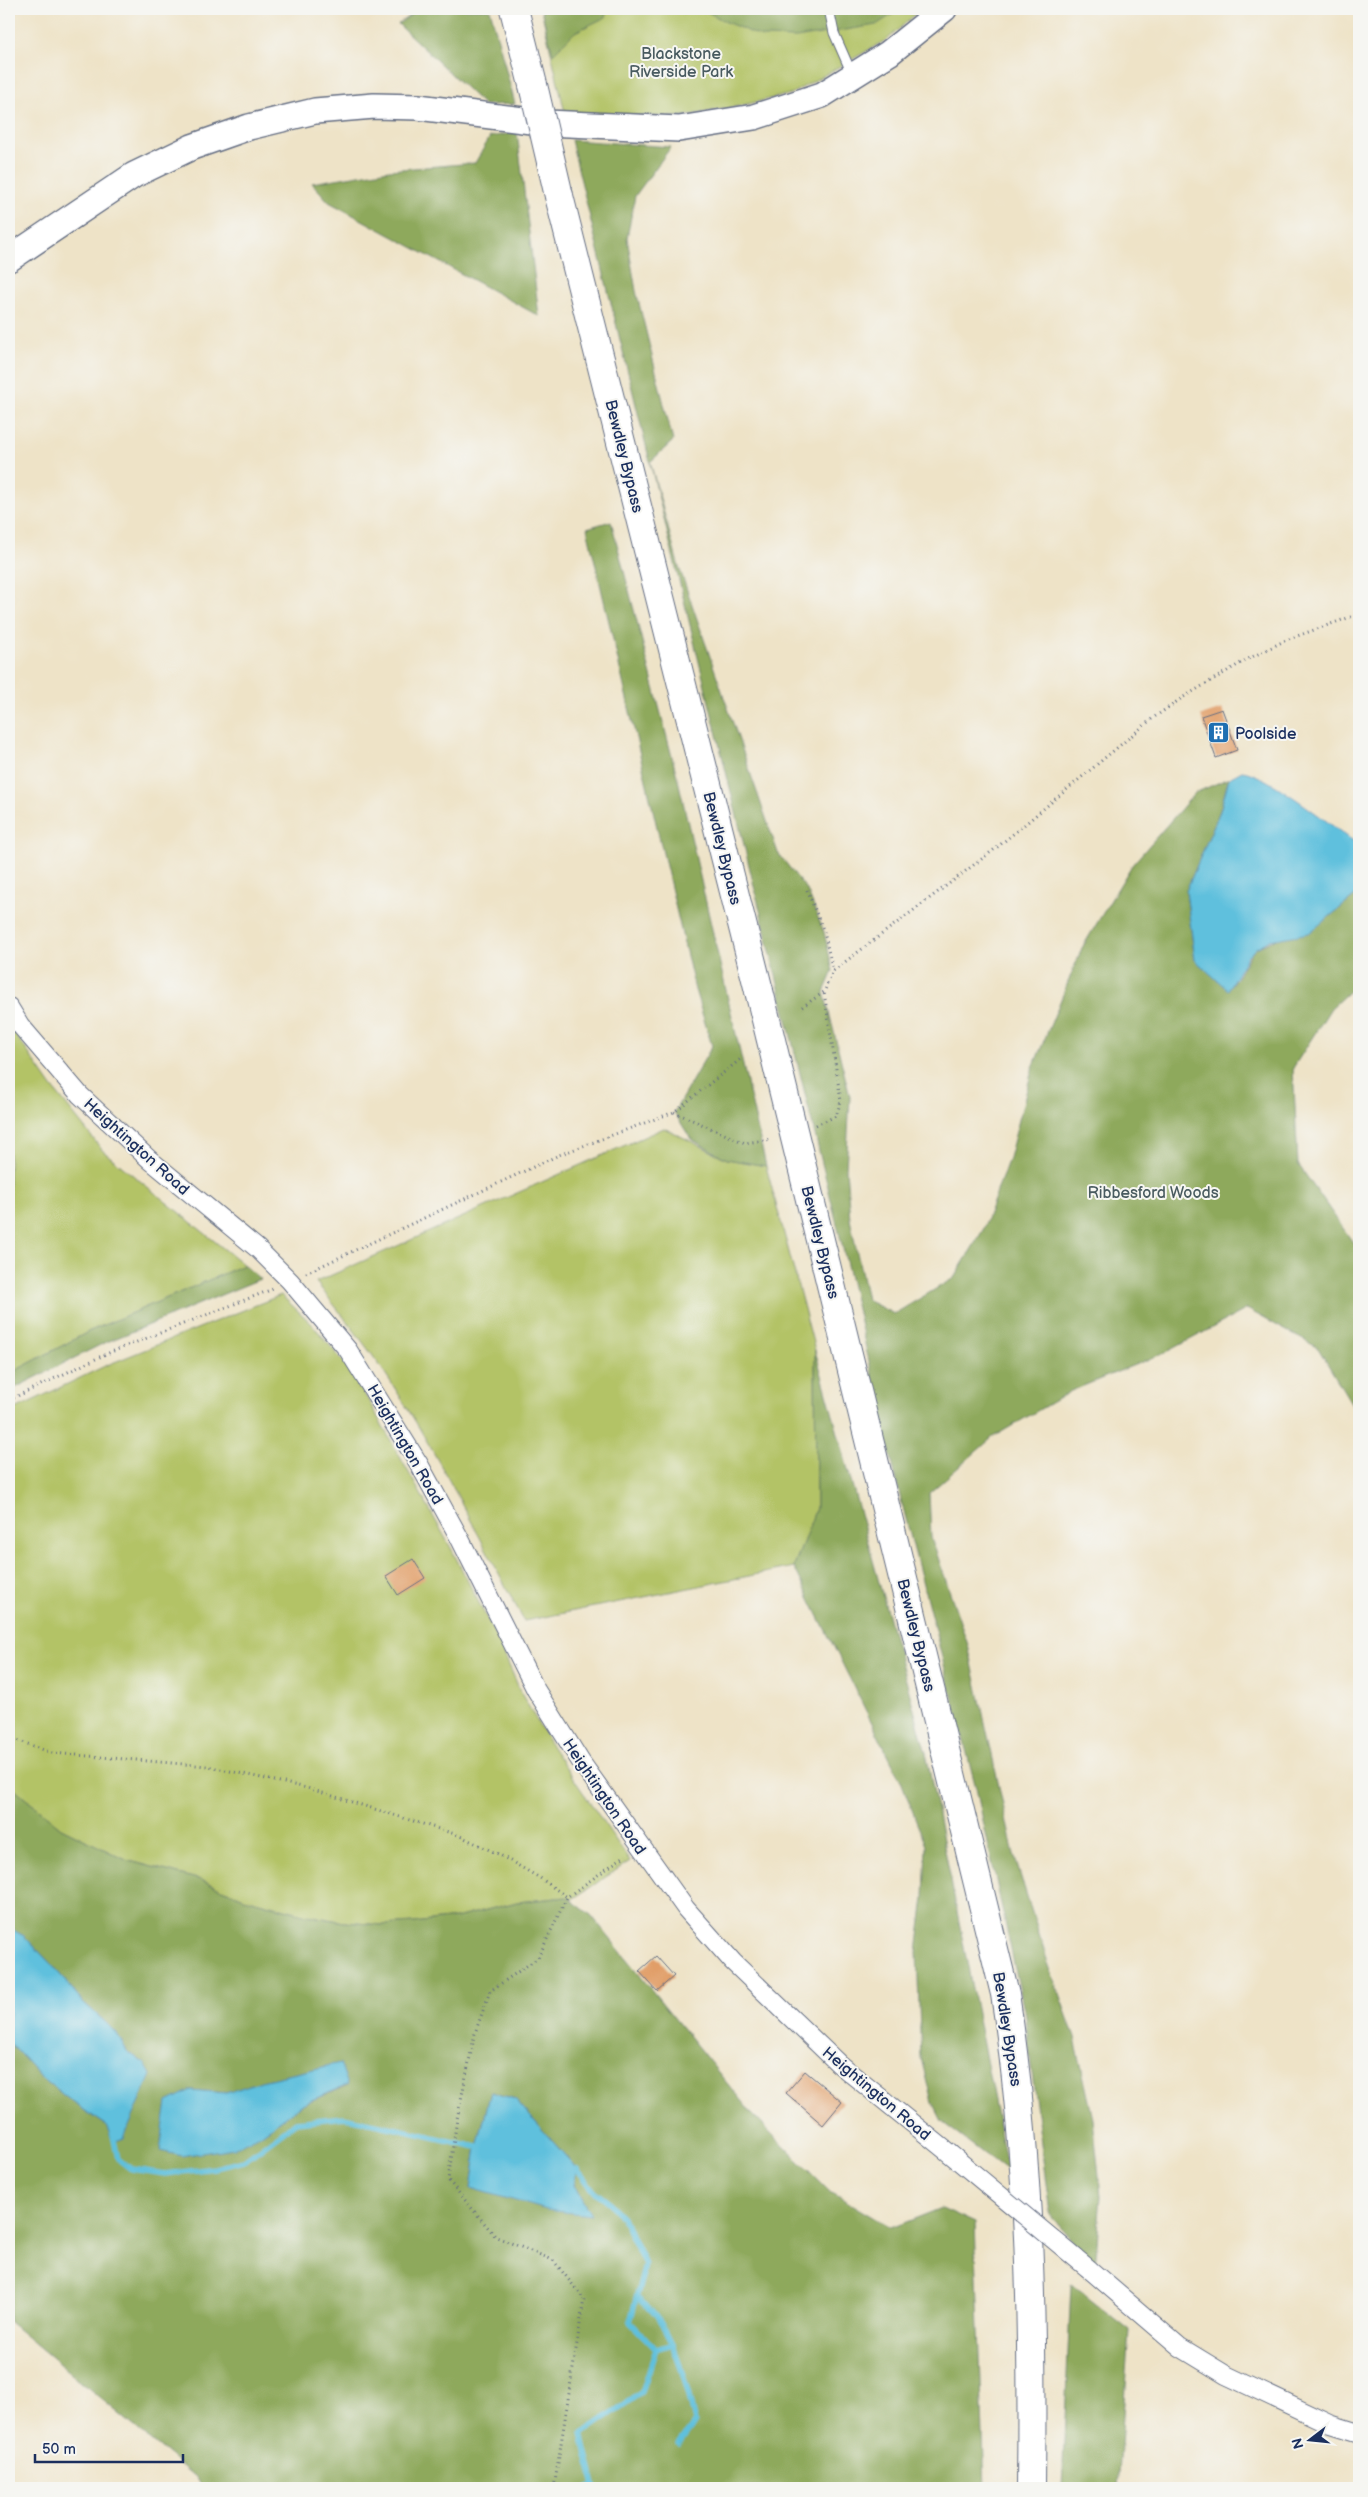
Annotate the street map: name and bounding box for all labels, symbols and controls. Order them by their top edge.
park label: Blackstone Riverside Park [629,45,733,82]
street label: Bewdley Bypass [600,398,647,515]
building icon: Poolside [1207,721,1231,745]
place label: Poolside [1235,725,1297,744]
street label: Bewdley Bypass [698,790,745,907]
street label: Heightington Road [79,1095,193,1200]
street label: Bewdley Bypass [796,1184,843,1301]
park label: Ribbesford Woods [1087,1184,1219,1203]
street label: Heightington Road [363,1381,447,1508]
street label: Bewdley Bypass [892,1577,939,1694]
street label: Heightington Road [558,1735,650,1858]
street label: Bewdley Bypass [988,1971,1025,2088]
street label: Heightington Road [818,2043,934,2145]
north arrow [1286,2414,1336,2464]
scale bar [35,2432,182,2464]
text: N [1288,2436,1308,2451]
text: 50 m [42,2440,76,2459]

